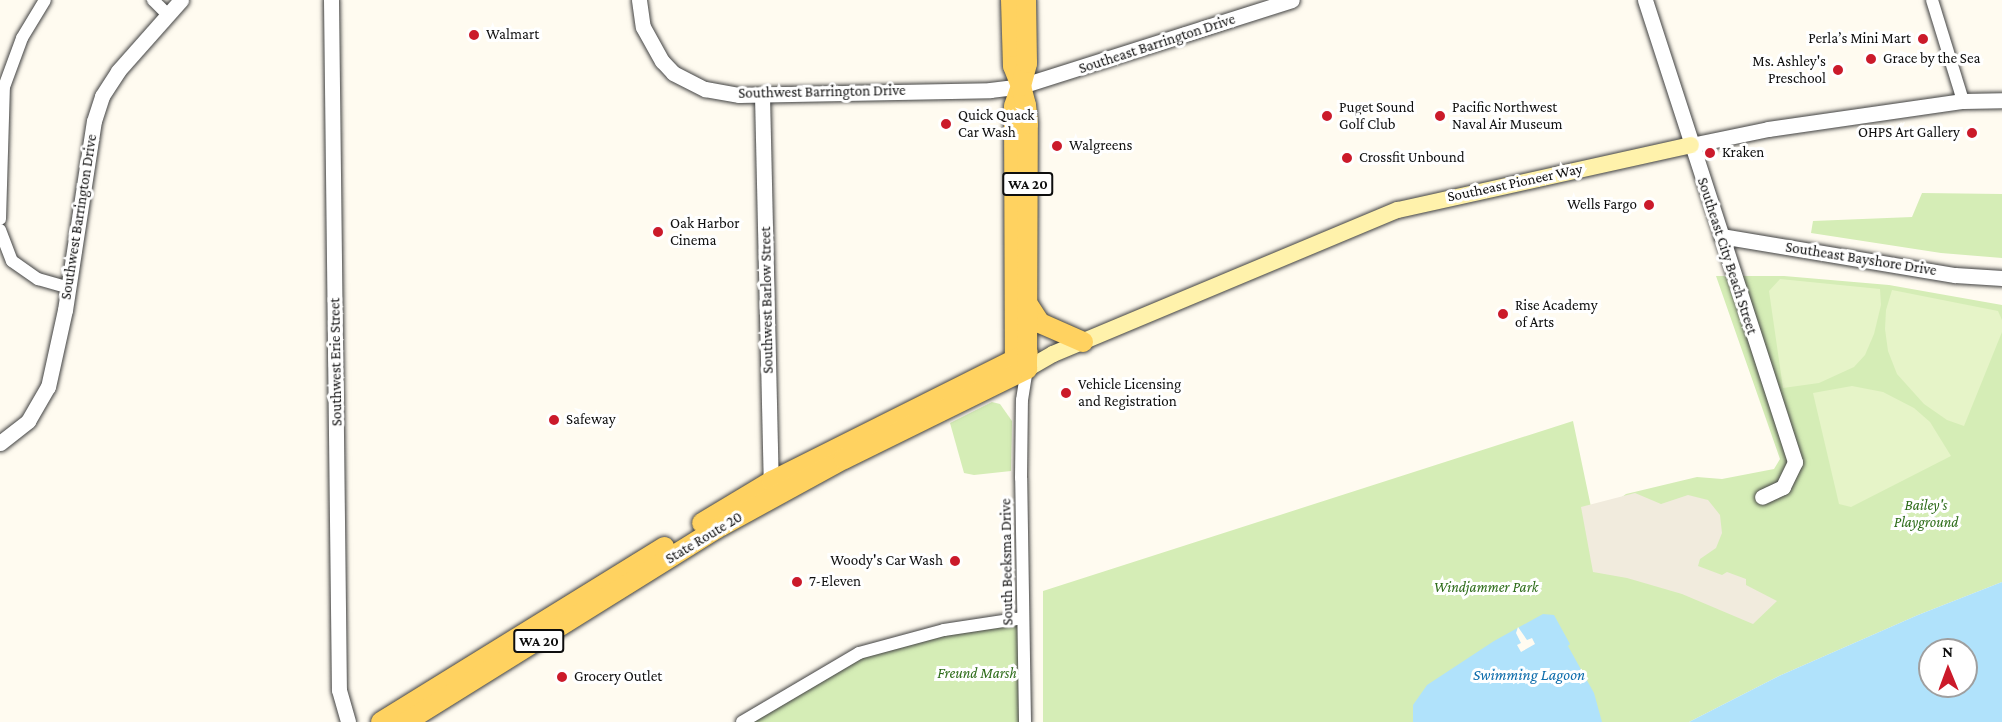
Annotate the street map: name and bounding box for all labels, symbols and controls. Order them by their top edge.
street label: Southeast Barrington Drive [1076,10,1238,78]
place label: Walmart [486,26,539,44]
marker: Walmart [467,28,481,42]
place label: Perla’s Mini Mart [1808,30,1911,48]
marker: Perla’s Mini Mart [1916,32,1930,46]
place label: Grace by the Sea [1883,50,1980,68]
place label: Ms. Ashley's Preschool [1752,52,1826,87]
marker: Grace by the Sea [1864,52,1878,66]
marker: Ms. Ashley's Preschool [1831,63,1845,77]
street label: Southwest Barrington Drive [738,82,906,102]
place label: Puget Sound Golf Club [1339,98,1414,133]
place label: Pacific Northwest Naval Air Museum [1452,98,1563,133]
place label: Quick Quack Car Wash [958,106,1034,141]
marker: Puget Sound Golf Club [1320,109,1334,123]
marker: Pacific Northwest Naval Air Museum [1433,109,1447,123]
marker: Quick Quack Car Wash [939,117,953,131]
place label: OHPS Art Gallery [1858,124,1960,142]
marker: OHPS Art Gallery [1965,126,1979,140]
street label: Southwest Barrington Drive [57,133,101,301]
place label: Walgreens [1069,137,1132,155]
marker: Walgreens [1050,139,1064,153]
place label: Kraken [1722,144,1764,162]
marker: Kraken [1703,146,1717,160]
place label: Crossfit Unbound [1359,149,1465,167]
marker: Crossfit Unbound [1340,151,1354,165]
street label: Southeast Pioneer Way [1446,160,1584,206]
road number: WA 20 [1001,173,1055,195]
street label: Southeast City Beach Street [1693,175,1761,337]
place label: Wells Fargo [1567,196,1637,214]
marker: Wells Fargo [1642,198,1656,212]
place label: Oak Harbor Cinema [670,214,739,249]
marker: Oak Harbor Cinema [651,225,665,239]
street label: Southwest Barlow Street [757,226,777,374]
street label: Southeast Bayshore Drive [1784,238,1938,280]
place label: Rise Academy of Arts [1515,296,1598,331]
street label: Southwest Erie Street [326,298,346,426]
marker: Rise Academy of Arts [1496,307,1510,321]
place label: Vehicle Licensing and Registration [1078,375,1181,410]
marker: Vehicle Licensing and Registration [1059,386,1073,400]
place label: Safeway [566,411,616,429]
marker: Safeway [547,413,561,427]
park label: Bailey's Playground [1894,496,1958,531]
street label: South Beeksma Drive [997,498,1017,626]
street label: State Route 20 [662,508,746,568]
place label: Woody's Car Wash [830,552,943,570]
marker: Woody's Car Wash [948,554,962,568]
place label: 7-Eleven [809,573,861,591]
marker: 7-Eleven [790,575,804,589]
park label: Windjammer Park [1434,579,1538,597]
road number: WA 20 [512,630,566,652]
north arrow [1918,638,1978,698]
text: N [1942,643,1953,660]
park label: Freund Marsh [937,665,1017,683]
water label: Swimming Lagoon [1473,665,1585,685]
place label: Grocery Outlet [574,668,662,686]
marker: Grocery Outlet [555,670,569,684]

